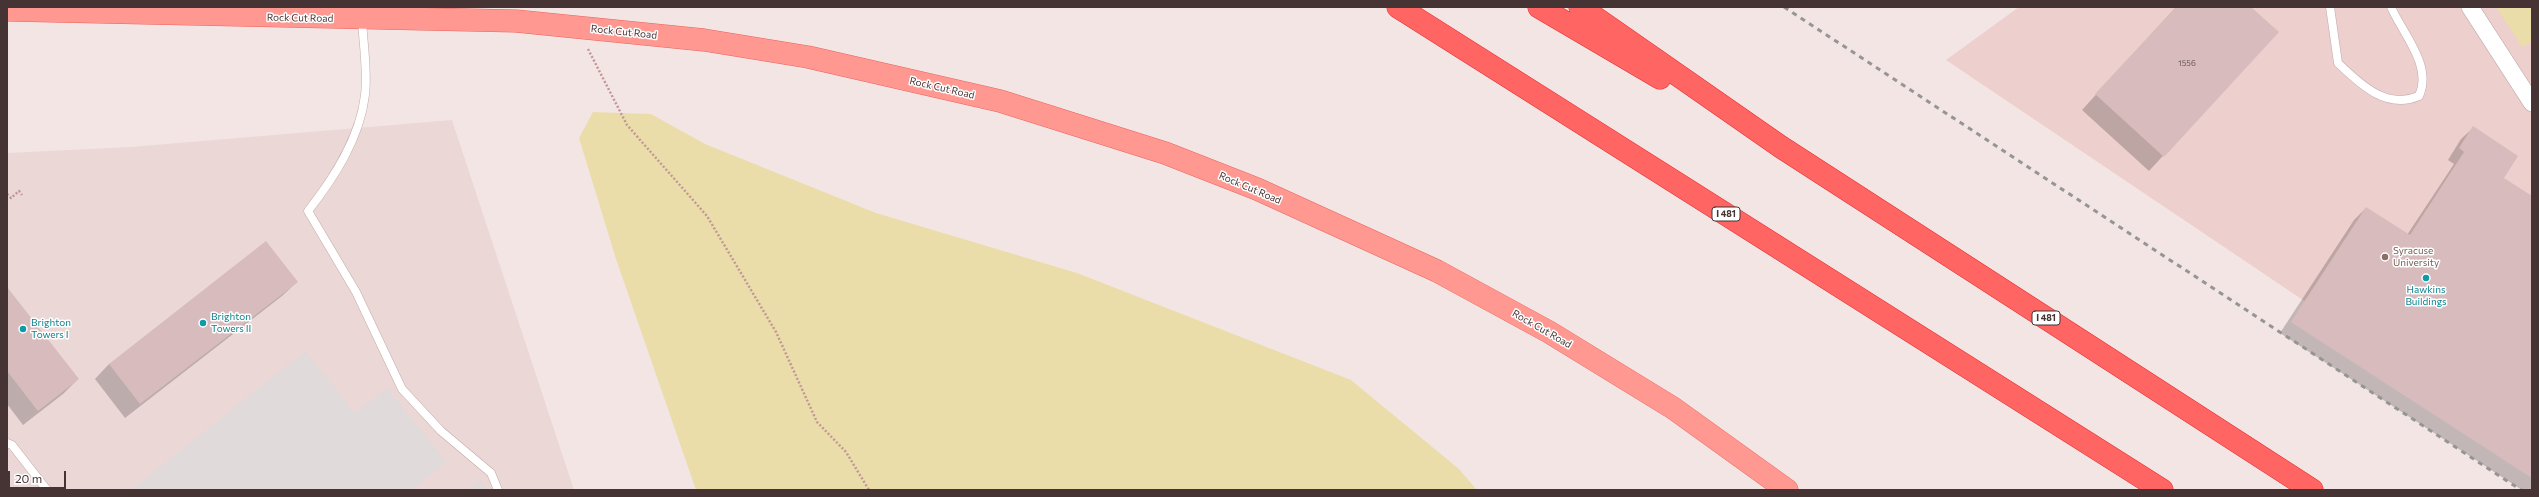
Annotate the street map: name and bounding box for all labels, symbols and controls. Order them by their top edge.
street label: Rock Cut Road [267,11,333,25]
street label: Rock Cut Road [590,23,658,41]
house number: 1556 [2178,58,2196,68]
street label: Rock Cut Road [908,75,976,101]
street label: Rock Cut Road [1217,169,1283,207]
road number: I 481 [1712,207,1740,221]
place label: Syracuse University [2393,245,2439,268]
marker: Syracuse University [2380,252,2390,262]
marker: Hawkins Buildings [2421,273,2431,283]
place label: Hawkins Buildings [2405,284,2447,308]
street label: Rock Cut Road [1510,307,1574,351]
place label: Brighton Towers II [211,311,251,334]
road number: I 481 [2032,311,2060,325]
place label: Brighton Towers I [31,317,71,340]
marker: Brighton Towers II [198,318,208,328]
marker: Brighton Towers I [18,324,28,334]
scale bar [10,463,68,489]
text: 20 m [15,471,42,485]

